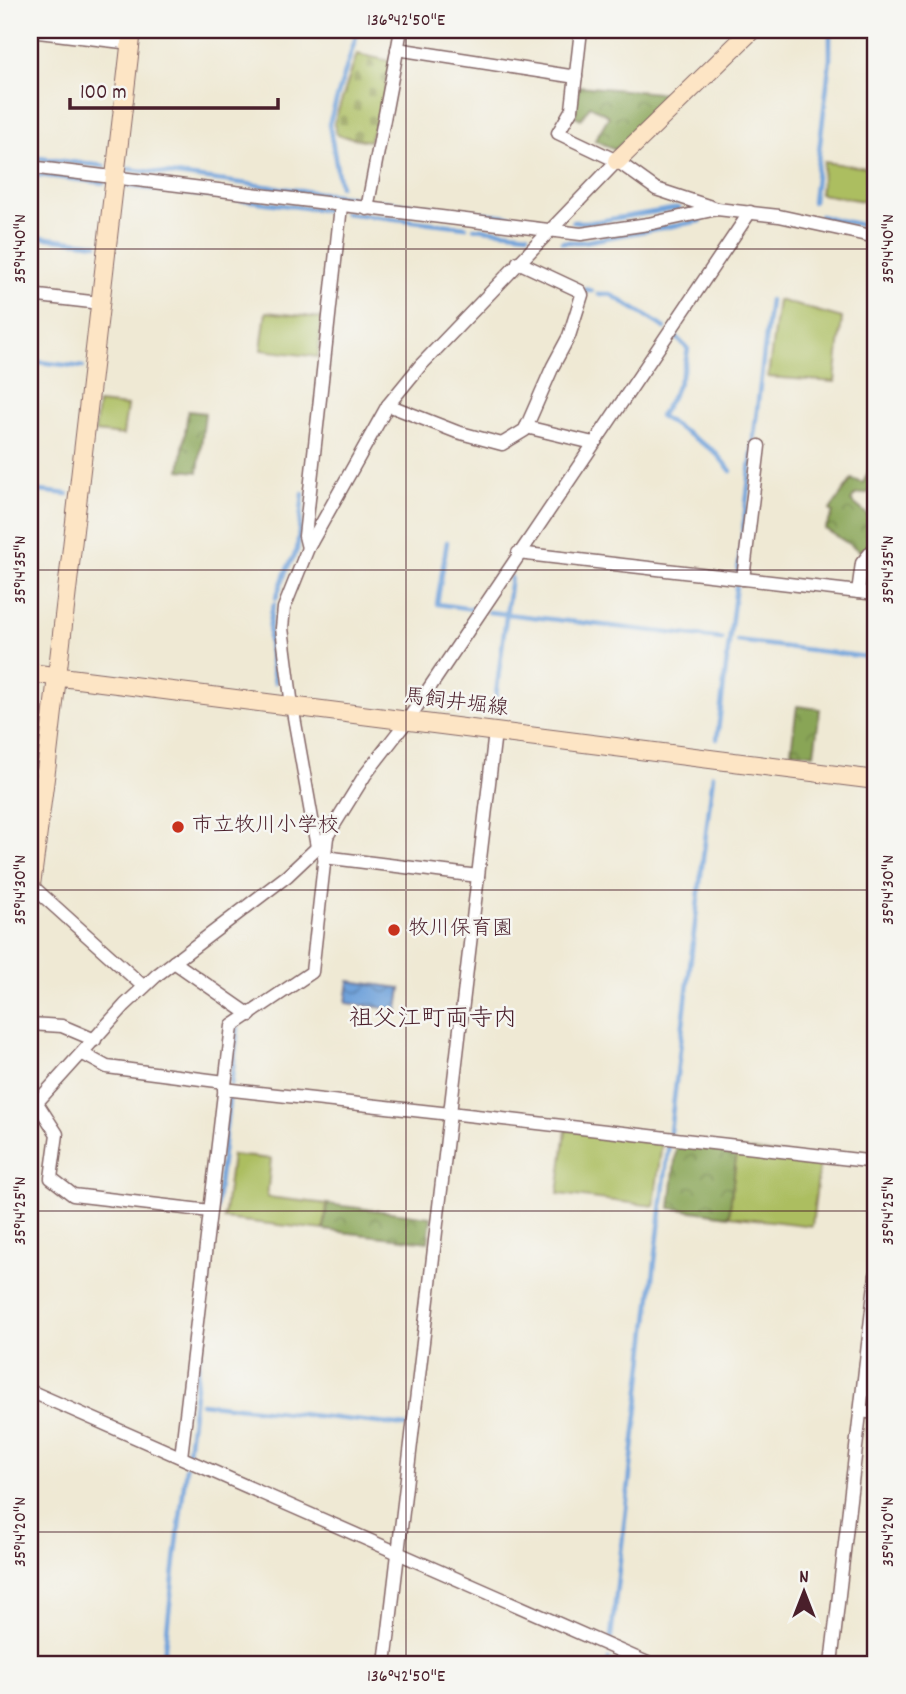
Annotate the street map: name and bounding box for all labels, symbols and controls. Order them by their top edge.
text: 136°42'50"E [367,9,445,34]
scale bar [70,66,278,110]
text: 100 m [80,79,127,109]
text: 35°14'40"N [9,214,34,284]
text: 35°14'40"N [877,214,902,284]
text: 35°14'35"N [9,536,34,604]
text: 35°14'35"N [877,536,902,604]
street label: 馬飼井堀線 [402,683,510,725]
place label: 市立牧川小学校 [192,812,339,842]
marker: 市立牧川小学校 [170,819,186,835]
text: 35°14'30"N [9,855,34,925]
text: 35°14'30"N [877,855,902,925]
place label: 牧川保育園 [408,915,513,945]
marker: 牧川保育園 [386,922,402,938]
district label: 祖父江町両寺内 [349,1003,517,1037]
text: 35°14'25"N [9,1177,34,1245]
text: 35°14'25"N [877,1177,902,1245]
text: 35°14'20"N [9,1497,34,1567]
text: 35°14'20"N [877,1497,902,1567]
north arrow [769,1558,839,1628]
text: N [799,1565,809,1592]
text: 136°42'50"E [367,1665,445,1690]

